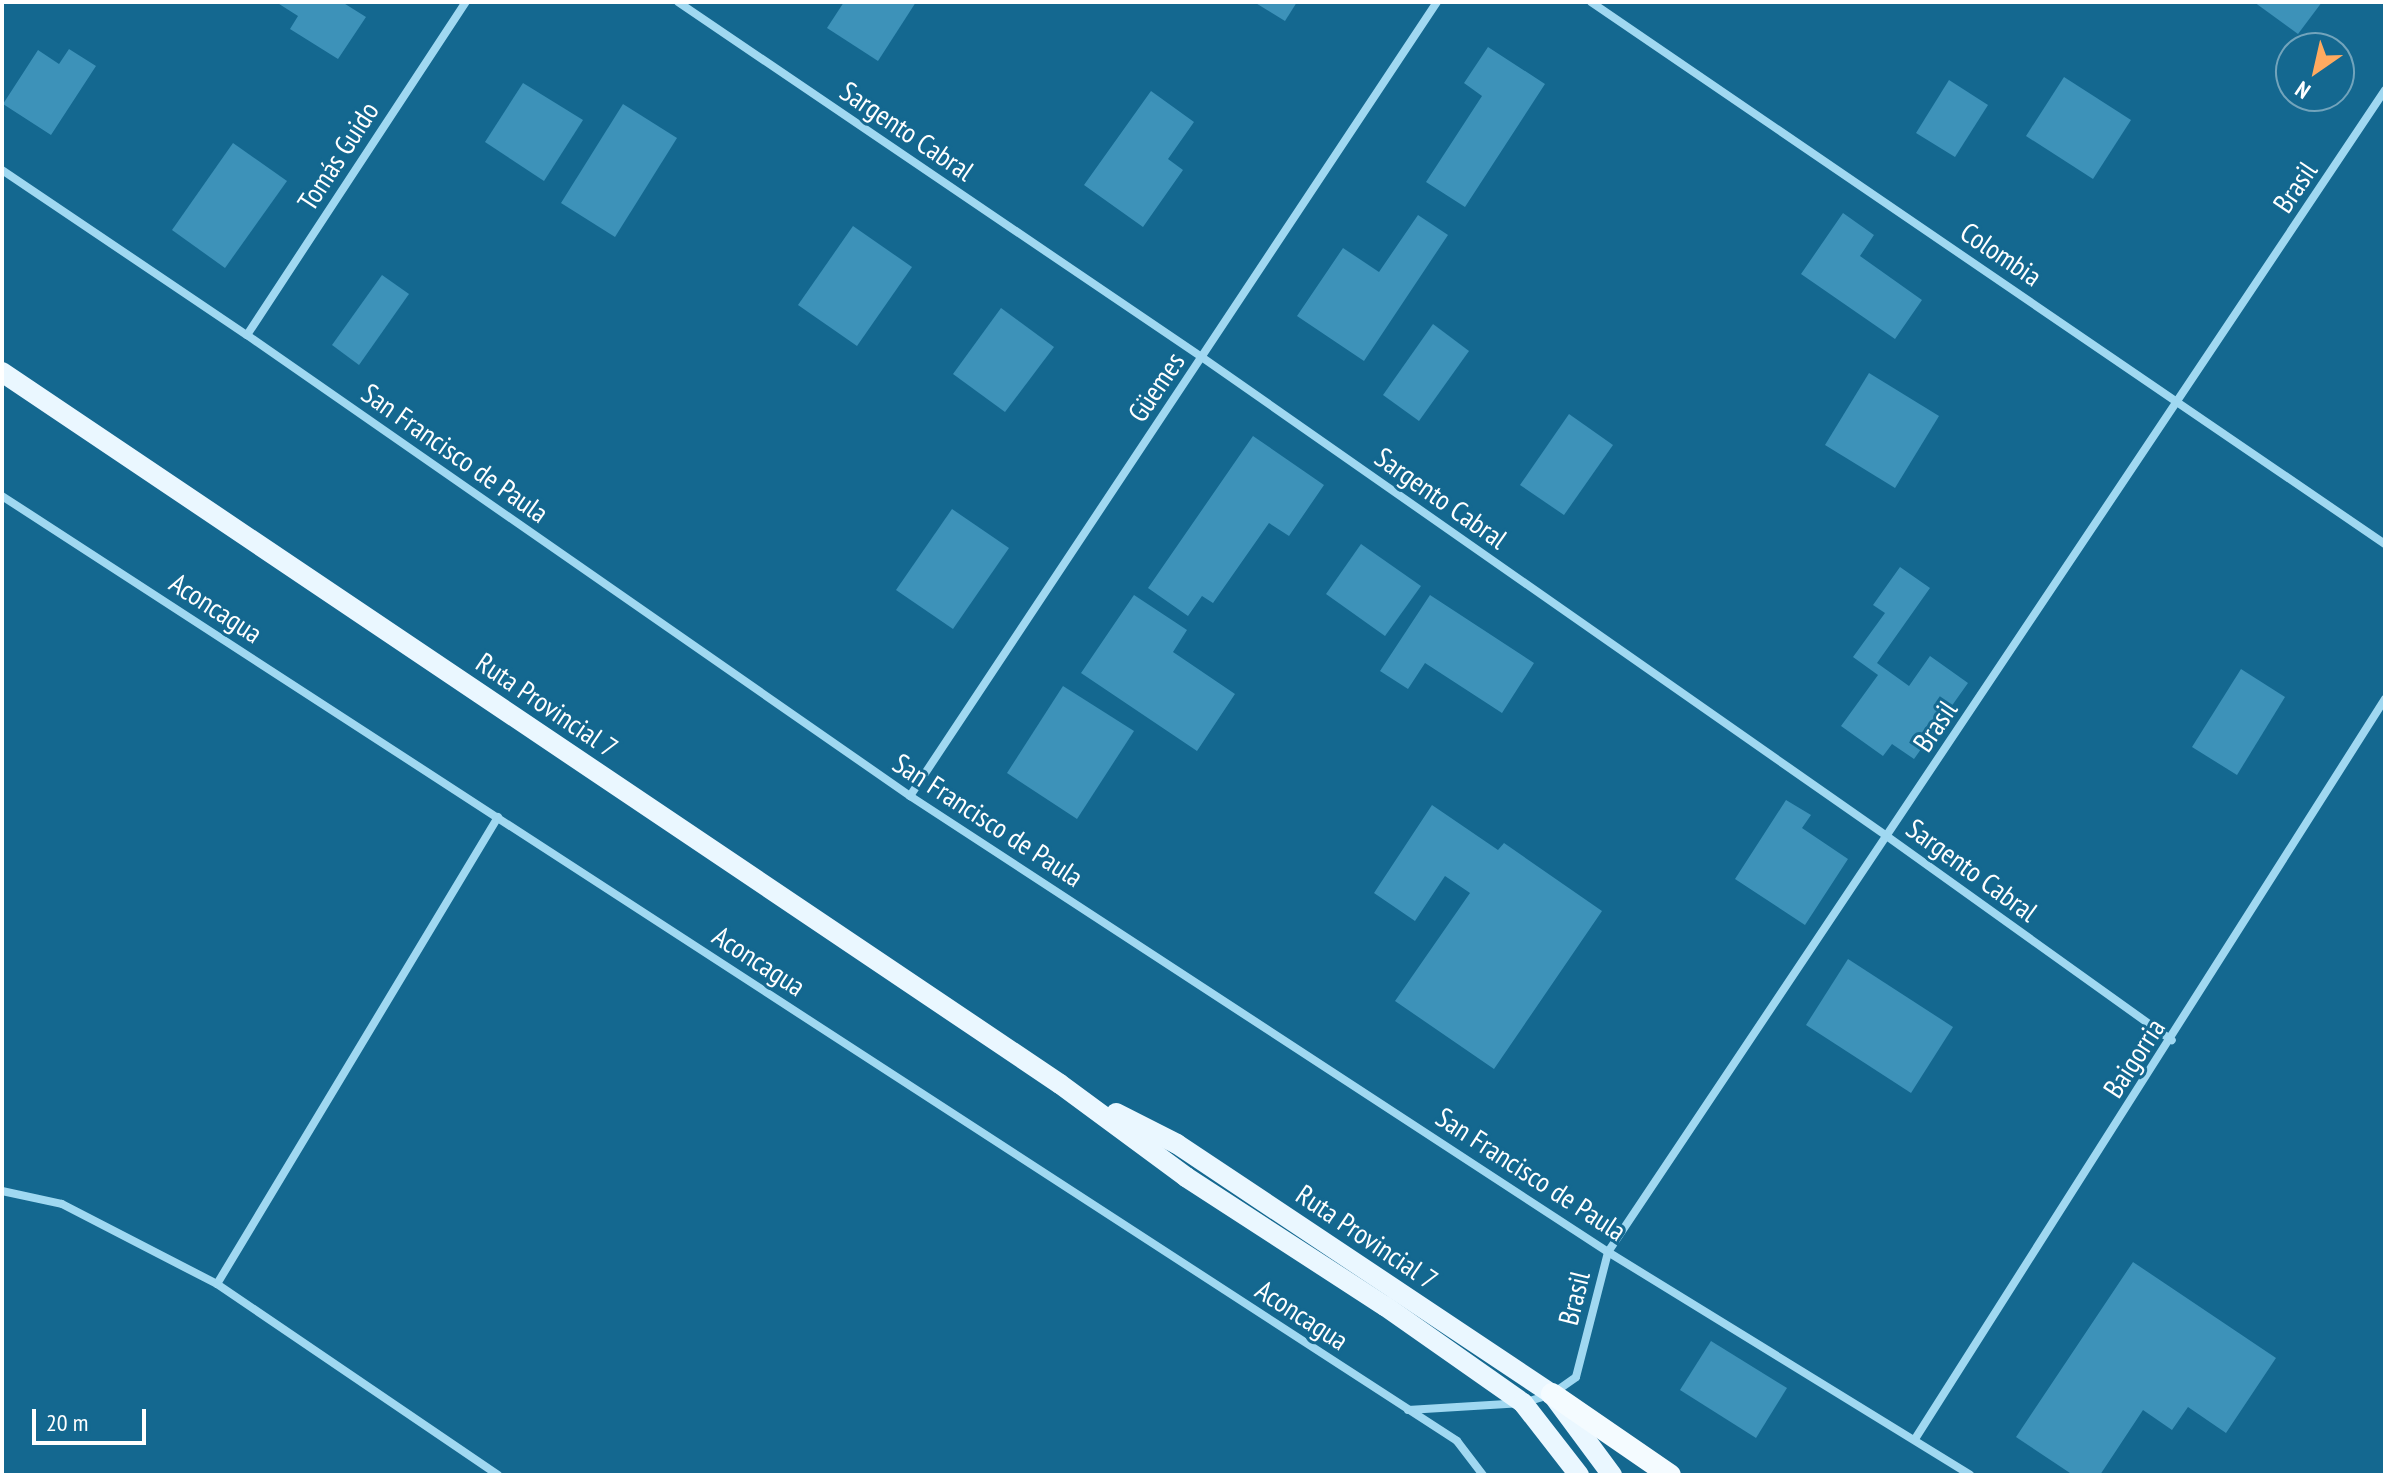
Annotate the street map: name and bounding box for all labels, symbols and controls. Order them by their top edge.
north arrow [2275,32,2355,112]
street label: Sargento Cabral [834,74,980,188]
text: N [2290,75,2315,105]
street label: Tomás Guido [290,95,386,217]
street label: Brasil [2266,155,2324,219]
street label: Colombia [1954,215,2048,293]
street label: Güemes [1121,346,1191,428]
street label: San Francisco de Paula [355,376,555,530]
street label: Sargento Cabral [1368,440,1514,556]
street label: Aconcagua [163,566,269,650]
street label: Ruta Provincial 7 [470,645,624,765]
street label: Brasil [1906,694,1964,758]
street label: San Francisco de Paula [887,746,1089,894]
street label: Sargento Cabral [1900,811,2044,929]
street label: Aconcagua [706,919,812,1003]
street label: Baigorria [2096,1012,2172,1104]
street label: San Francisco de Paula [1430,1100,1632,1248]
street label: Ruta Provincial 7 [1290,1177,1444,1297]
street label: Brasil [1551,1268,1597,1328]
street label: Aconcagua [1249,1273,1355,1357]
scale bar [36,1393,150,1443]
text: 20 m [46,1407,88,1438]

